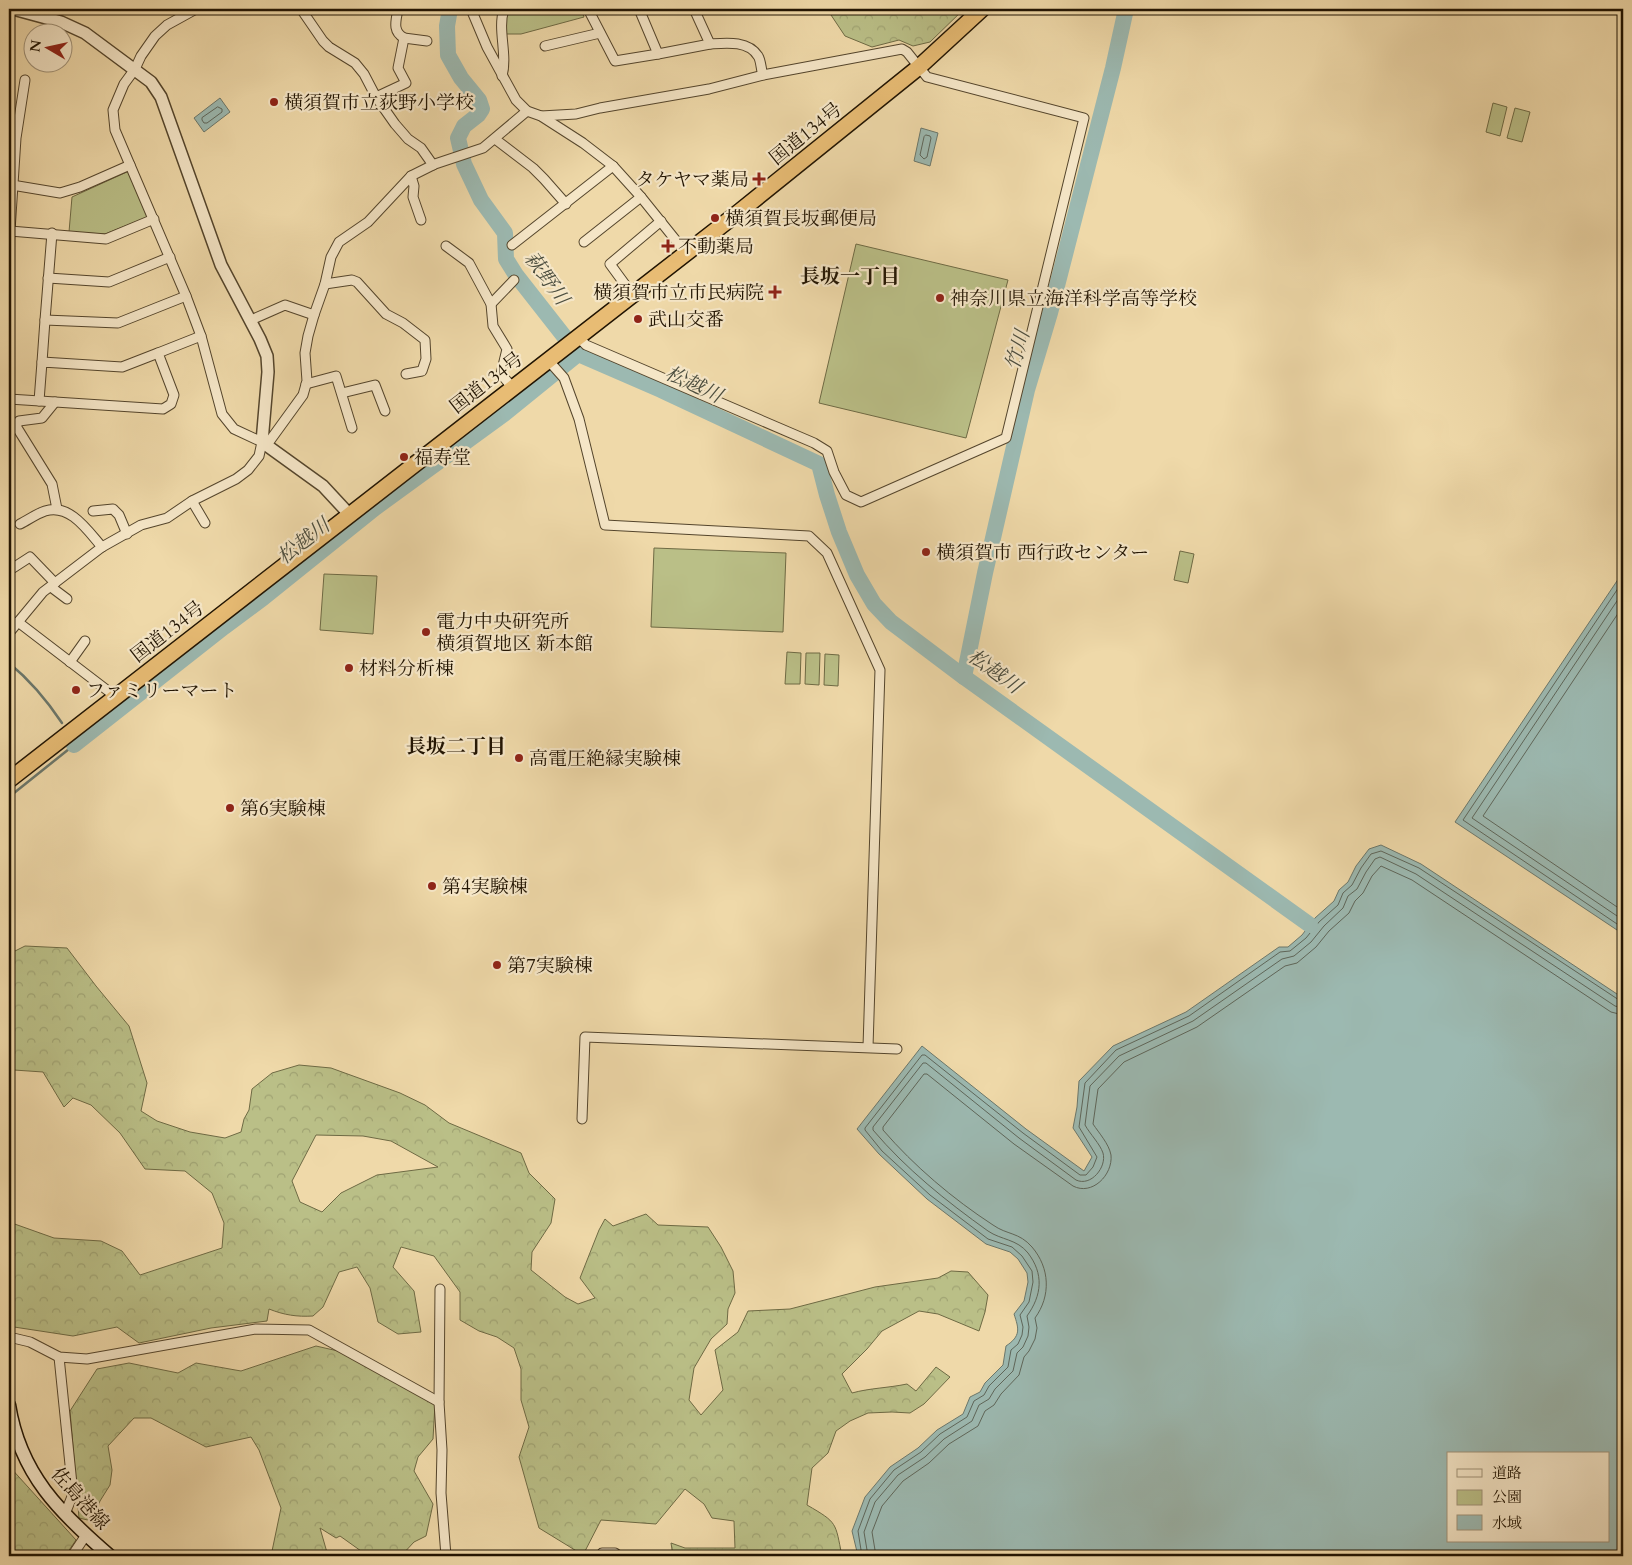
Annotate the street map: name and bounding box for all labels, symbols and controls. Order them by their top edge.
north arrow [22,22,72,72]
text: N [25,39,46,54]
place label: 横須賀市立荻野小学校 [284,90,474,116]
marker: 横須賀市立荻野小学校 [268,96,280,108]
street label: 国道134号 [764,97,847,171]
place label: タケヤマ薬局 [635,167,749,193]
marker: タケヤマ薬局 [753,173,765,185]
place label: 横須賀長坂郵便局 [725,206,877,232]
marker: 横須賀長坂郵便局 [709,212,721,224]
place label: 不動薬局 [678,234,754,260]
marker: 不動薬局 [662,240,674,252]
water label: 萩野川 [518,246,576,312]
district label: 長坂一丁目 [800,263,900,290]
place label: 横須賀市立市民病院 [593,280,764,306]
marker: 横須賀市立市民病院 [768,285,782,299]
place label: 神奈川県立海洋科学高等学校 [950,286,1197,312]
marker: 神奈川県立海洋科学高等学校 [934,292,946,304]
place label: 武山交番 [648,307,724,333]
marker: 武山交番 [632,313,644,325]
water label: 竹川 [999,325,1037,373]
street label: 国道134号 [445,346,529,420]
water label: 松越川 [661,360,728,410]
place label: 福寿堂 [414,445,471,471]
marker: 福寿堂 [398,451,410,463]
water label: 松越川 [271,511,337,571]
place label: 横須賀市 西行政センター [936,540,1149,566]
marker: 横須賀市 西行政センター [920,546,932,558]
street label: 国道134号 [126,595,210,669]
place label: 電力中央研究所 横須賀地区 新本館 [436,609,593,657]
marker: 電力中央研究所 横須賀地区 新本館 [420,626,432,638]
water label: 松越川 [963,643,1029,701]
place label: 材料分析棟 [359,656,454,682]
marker: 材料分析棟 [343,662,355,674]
place label: ファミリーマート [86,678,238,704]
marker: ファミリーマート [70,684,82,696]
district label: 長坂二丁目 [406,733,506,760]
place label: 高電圧絶縁実験棟 [529,746,681,772]
marker: 高電圧絶縁実験棟 [513,752,525,764]
place label: 第6実験棟 [240,796,326,822]
marker: 第6実験棟 [224,802,236,814]
place label: 第4実験棟 [442,874,528,900]
marker: 第4実験棟 [426,880,438,892]
place label: 第7実験棟 [507,953,593,979]
marker: 第7実験棟 [491,959,503,971]
legend [1447,1452,1610,1542]
street label: 佐島港線 [45,1462,115,1536]
text: 道路 [1492,1463,1522,1483]
text: 公園 [1492,1487,1522,1507]
text: 水域 [1492,1513,1522,1533]

